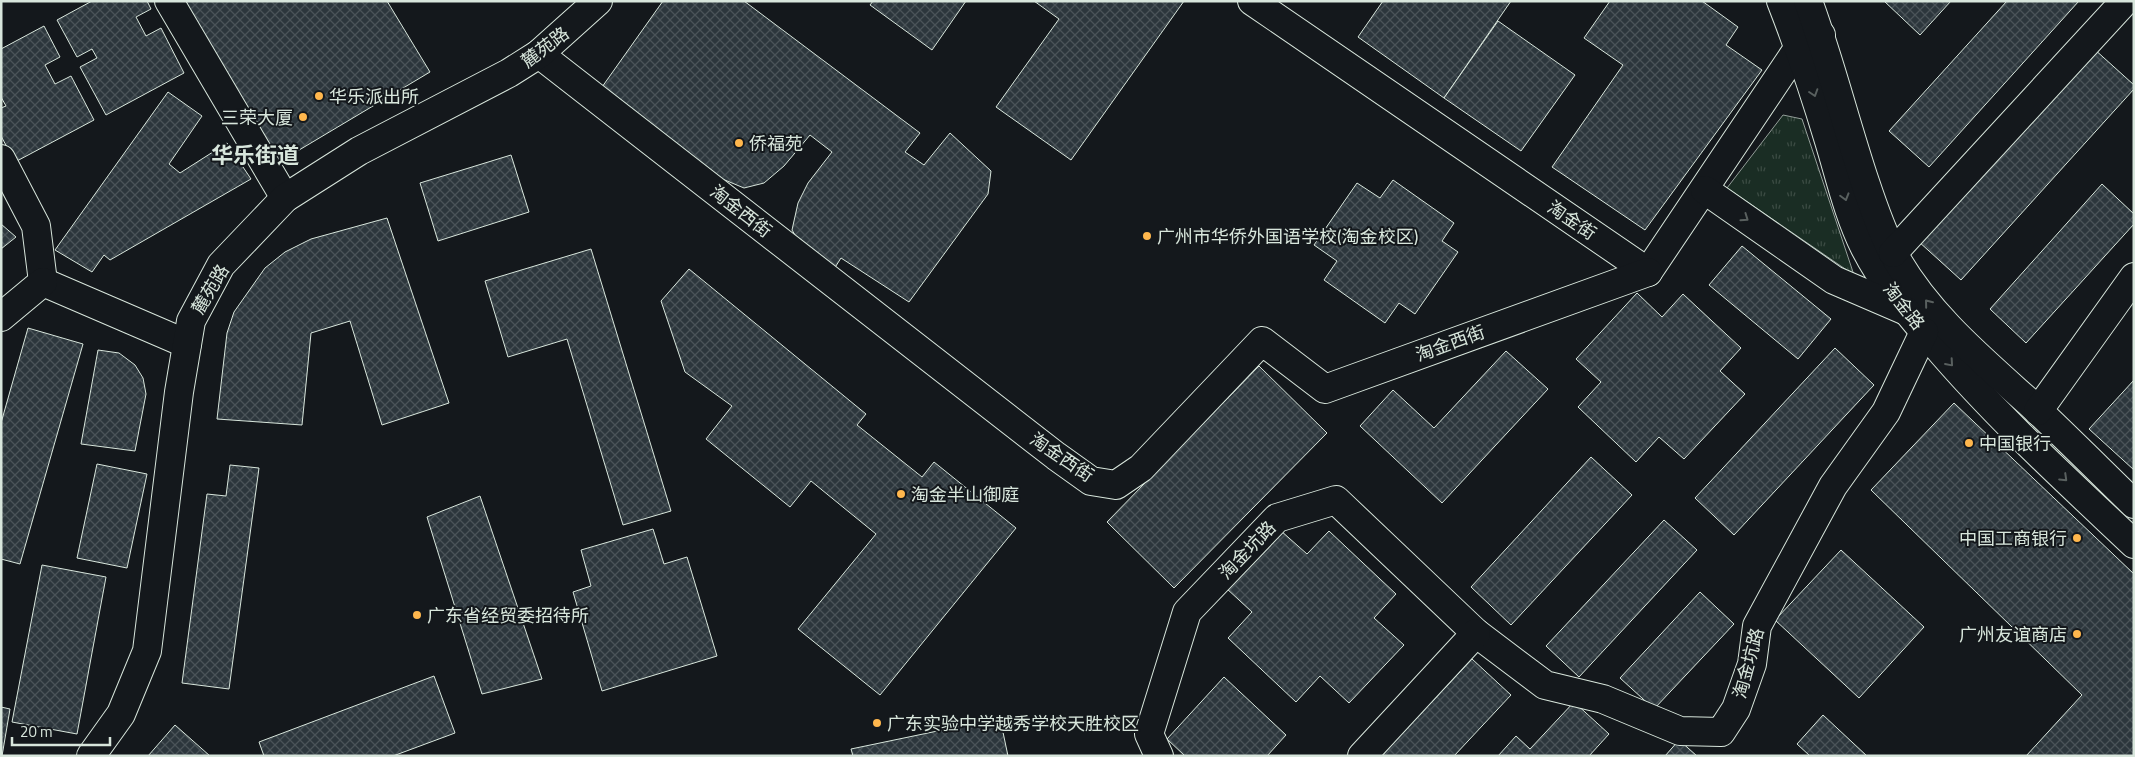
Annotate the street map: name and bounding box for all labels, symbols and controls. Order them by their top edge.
street label: 麓苑路 [515,20,575,74]
place label: 华乐派出所 [329,83,419,110]
one-way arrow [1808,89,1818,97]
marker: 华乐派出所 [313,90,325,102]
place label: 三荣大厦 [221,104,293,131]
marker: 三荣大厦 [297,111,309,123]
place label: 侨福苑 [749,130,803,157]
marker: 侨福苑 [733,137,745,149]
district label: 华乐街道 [211,138,299,172]
street label: 淘金西街 [704,178,778,244]
one-way arrow [1840,193,1850,201]
street label: 淘金街 [1542,194,1602,246]
one-way arrow [1739,212,1749,221]
place label: 广州市华侨外国语学校(淘金校区) [1157,223,1419,250]
marker: 广州市华侨外国语学校(淘金校区) [1141,230,1153,242]
street label: 麓苑路 [185,259,235,319]
street label: 淘金路 [1877,276,1931,336]
one-way arrow [1926,300,1934,309]
street label: 淘金西街 [1412,318,1488,368]
one-way arrow [1944,357,1953,366]
street label: 淘金西街 [1025,426,1099,488]
place label: 中国银行 [1979,430,2051,457]
marker: 中国银行 [1963,437,1975,449]
one-way arrow [2059,472,2068,481]
place label: 淘金半山御庭 [911,481,1019,508]
marker: 淘金半山御庭 [895,488,907,500]
street label: 淘金坑路 [1212,515,1282,585]
place label: 中国工商银行 [1959,525,2067,552]
marker: 中国工商银行 [2071,532,2083,544]
place label: 广东省经贸委招待所 [427,602,589,629]
marker: 广东省经贸委招待所 [411,609,423,621]
place label: 广州友谊商店 [1959,621,2067,648]
street label: 淘金坑路 [1726,625,1770,701]
marker: 广州友谊商店 [2071,628,2083,640]
place label: 广东实验中学越秀学校天胜校区 [887,710,1139,737]
scale bar [12,714,110,746]
marker: 广东实验中学越秀学校天胜校区 [871,717,883,729]
text: 20 m [20,720,53,743]

